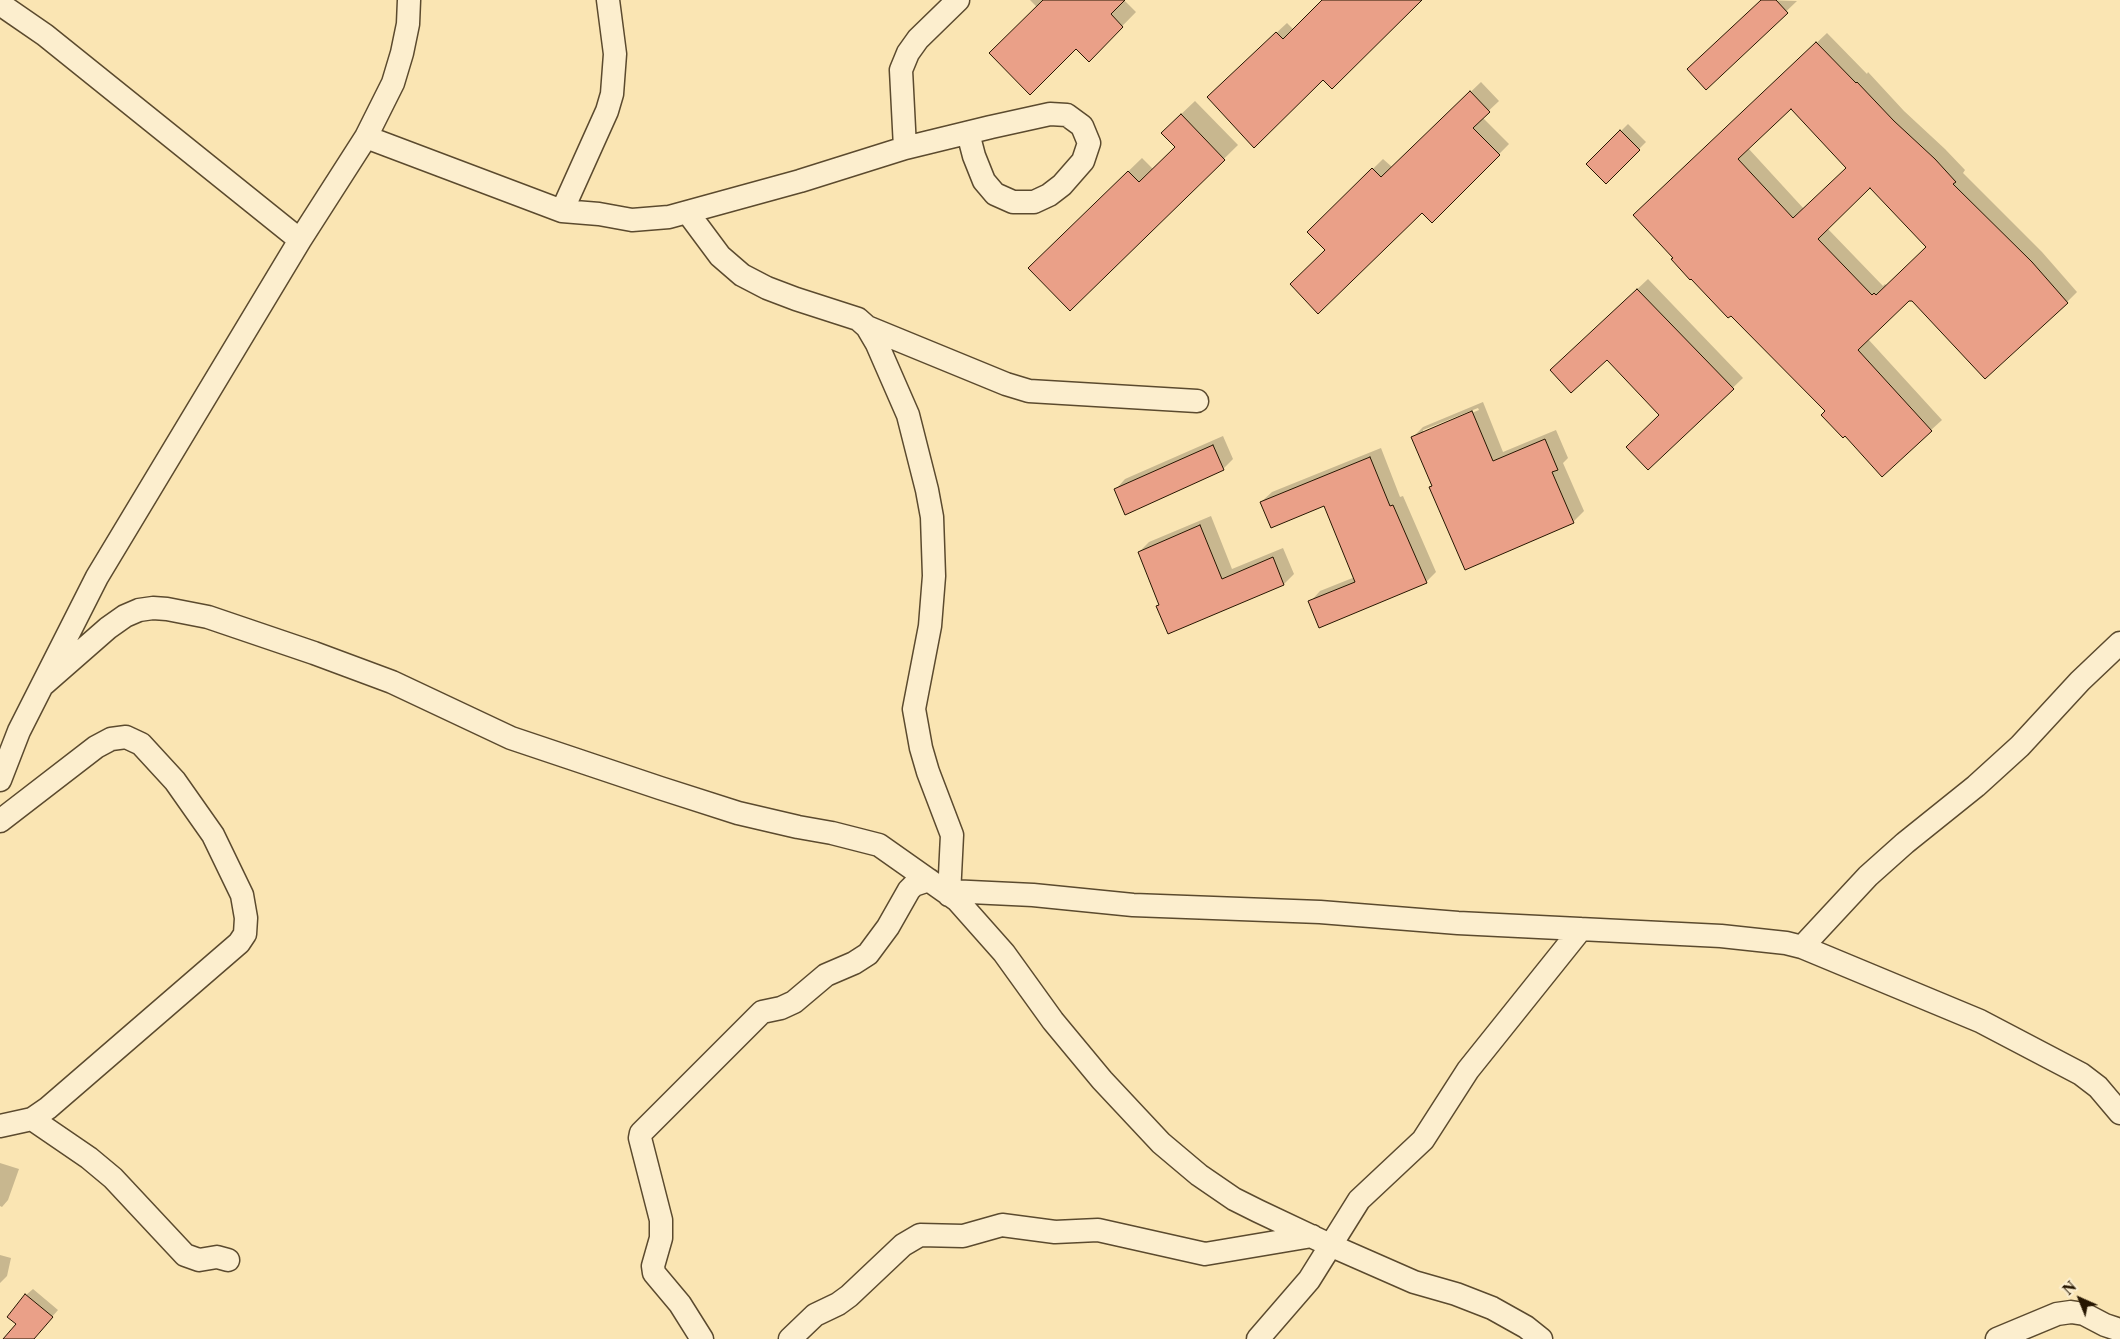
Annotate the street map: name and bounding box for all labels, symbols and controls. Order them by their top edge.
north arrow [2055,1274,2105,1324]
text: N [2059,1278,2080,1299]

